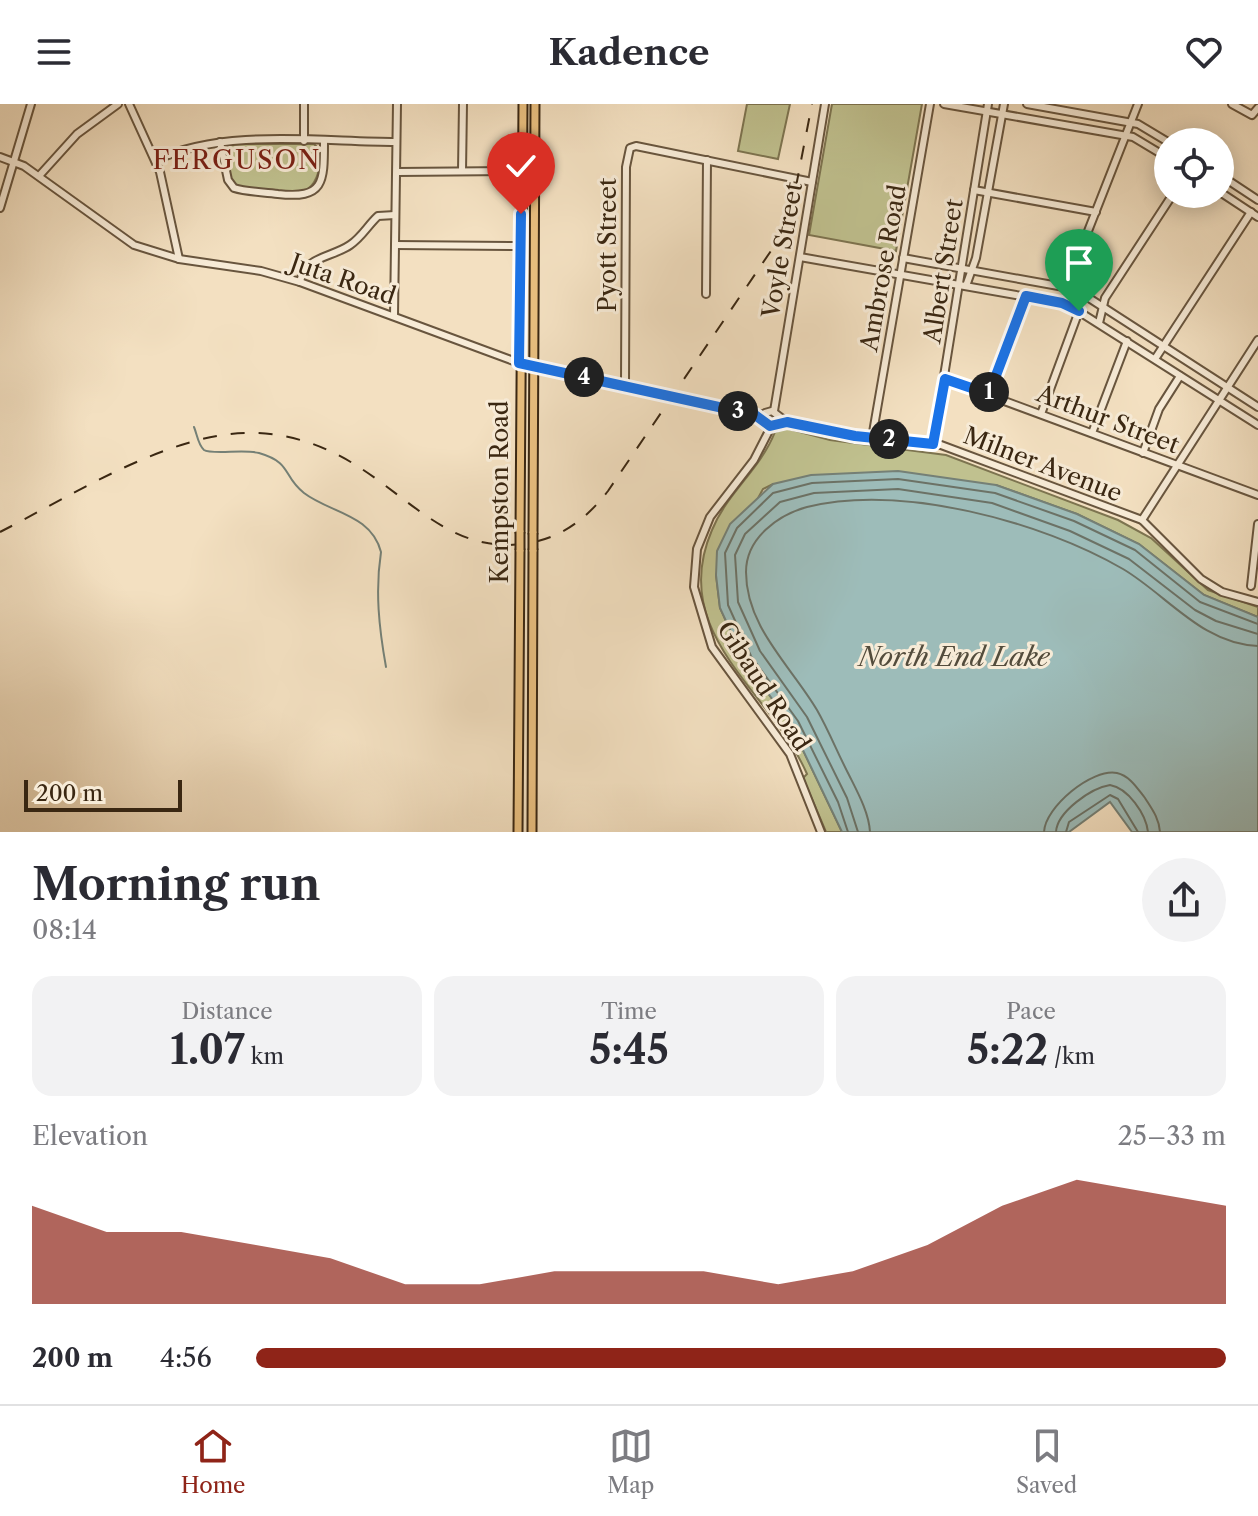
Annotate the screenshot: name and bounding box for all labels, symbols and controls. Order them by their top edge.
icon: menu [32,30,76,74]
text: Kadence [548,30,710,74]
icon: heart [1182,30,1226,74]
map controls [1154,128,1234,208]
button: locate [1154,128,1234,208]
pin [487,132,555,214]
district label: FERGUSON [153,144,321,176]
icon: check [499,144,543,188]
street label: Pyott Street [593,177,622,312]
street label: Voyle Street [756,179,808,321]
street label: Ambrose Road [854,182,912,355]
street label: Albert Street [917,196,969,346]
pin [1045,229,1113,311]
icon: arrive [1057,241,1101,285]
street label: Juta Road [283,246,400,311]
pin: 4 [564,357,604,397]
text: 4 [577,363,591,390]
pin: 1 [969,372,1009,412]
text: 1 [984,378,994,405]
street label: Arthur Street [1032,378,1184,460]
pin: 3 [718,391,758,431]
text: 3 [732,397,744,424]
street label: Kempston Road [485,400,514,583]
pin: 2 [869,419,909,459]
street label: Milner Avenue [960,420,1126,508]
text: 2 [883,425,896,452]
street label: Gibaud Road [711,616,817,757]
water label: North End Lake [856,641,1051,673]
scale bar [24,776,182,812]
text: 200 m [36,780,103,807]
text: Morning run [32,857,321,911]
button: share [1142,858,1226,942]
text: 08:14 [32,914,97,946]
text: Distance [181,998,273,1025]
text: Time [601,998,657,1025]
text: Pace [1006,998,1056,1025]
text: 1.07 [170,1025,245,1074]
text: 5:45 [589,1025,669,1074]
text: 5:22 [967,1025,1048,1074]
text: km [245,1043,284,1070]
text: /km [1048,1043,1095,1070]
text: Elevation [32,1120,148,1152]
text: 25–33 m [1118,1120,1226,1152]
text: 200 m [32,1342,113,1374]
text: 4:56 [160,1342,212,1374]
tab: Home [181,1424,245,1499]
tab: Map [607,1424,654,1499]
tab: Saved [1016,1424,1077,1499]

